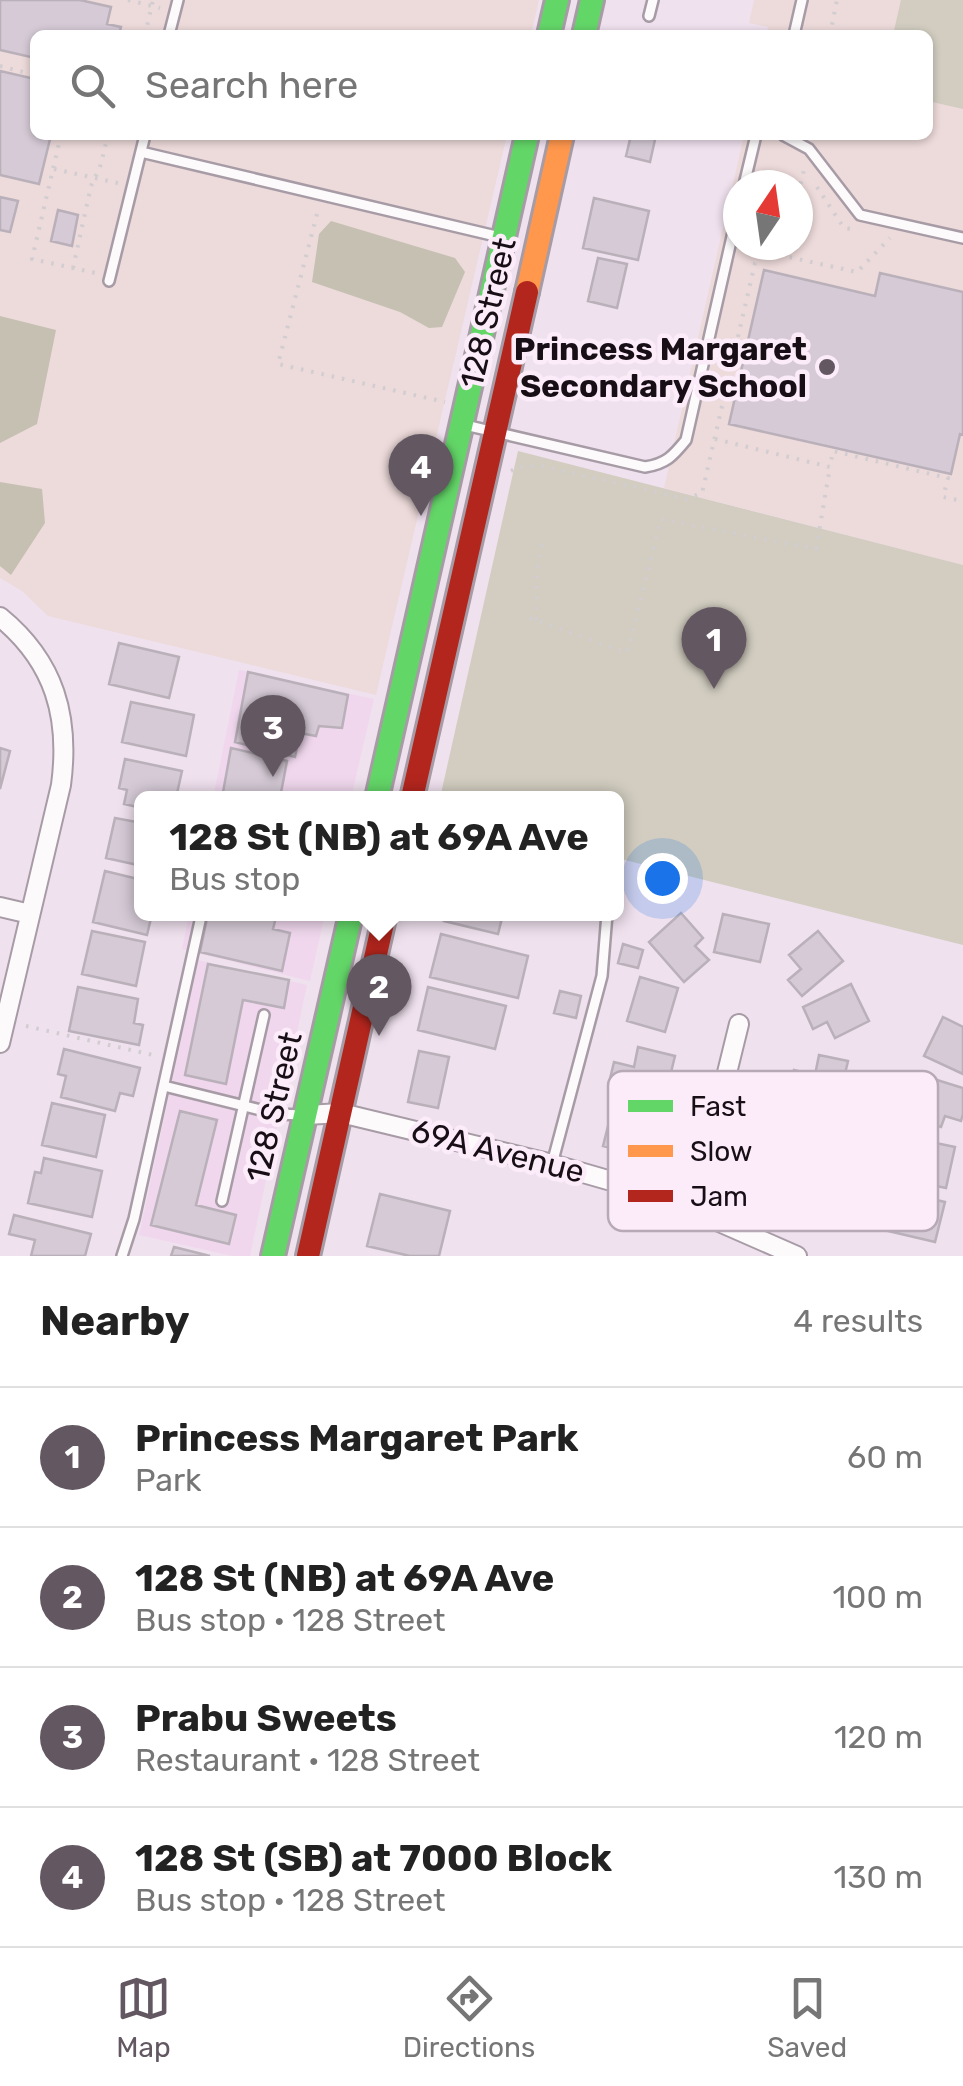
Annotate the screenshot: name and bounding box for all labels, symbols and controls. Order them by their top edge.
search box [30,30,933,140]
icon: search [65,58,120,113]
text: Search here [145,62,358,108]
north arrow [723,170,813,260]
street label: 128 Street [452,234,524,392]
place label: Princess Margaret Secondary School [514,330,807,405]
marker: Princess Margaret Secondary School [816,356,838,378]
pin: 4 [388,434,454,516]
pin: 1 [682,606,746,689]
pin: 3 [240,694,306,777]
popup [134,791,624,921]
text: 128 St (NB) at 69A Ave [169,814,589,860]
your location [637,853,688,904]
text: Bus stop [169,860,300,898]
pin: 2 [346,954,412,1036]
street label: 128 Street [238,1028,310,1186]
legend [608,1071,938,1231]
text: Fast [690,1090,746,1123]
street label: 69A Avenue [408,1111,588,1191]
text: Slow [690,1135,752,1168]
text: Jam [690,1180,748,1213]
text: Nearby [40,1296,190,1346]
text: 4 results [793,1302,923,1340]
text: Princess Margaret Park [135,1415,578,1461]
text: 1 [65,1438,80,1476]
text: 60 m [847,1438,923,1476]
text: Park [135,1461,202,1499]
text: 128 St (NB) at 69A Ave [135,1555,554,1601]
text: 2 [62,1578,83,1616]
text: 100 m [832,1578,923,1616]
text: Bus stop · 128 Street [135,1601,445,1639]
text: Prabu Sweets [135,1695,397,1741]
text: 3 [62,1718,83,1756]
text: 120 m [834,1718,923,1756]
text: Restaurant · 128 Street [135,1741,480,1779]
text: 128 St (SB) at 7000 Block [135,1835,612,1881]
text: 4 [62,1858,83,1896]
text: 130 m [833,1858,923,1896]
text: Bus stop · 128 Street [135,1881,445,1919]
tab: Map [116,1971,171,2064]
tab: Directions [403,1971,535,2064]
tab: Saved [767,1971,847,2064]

